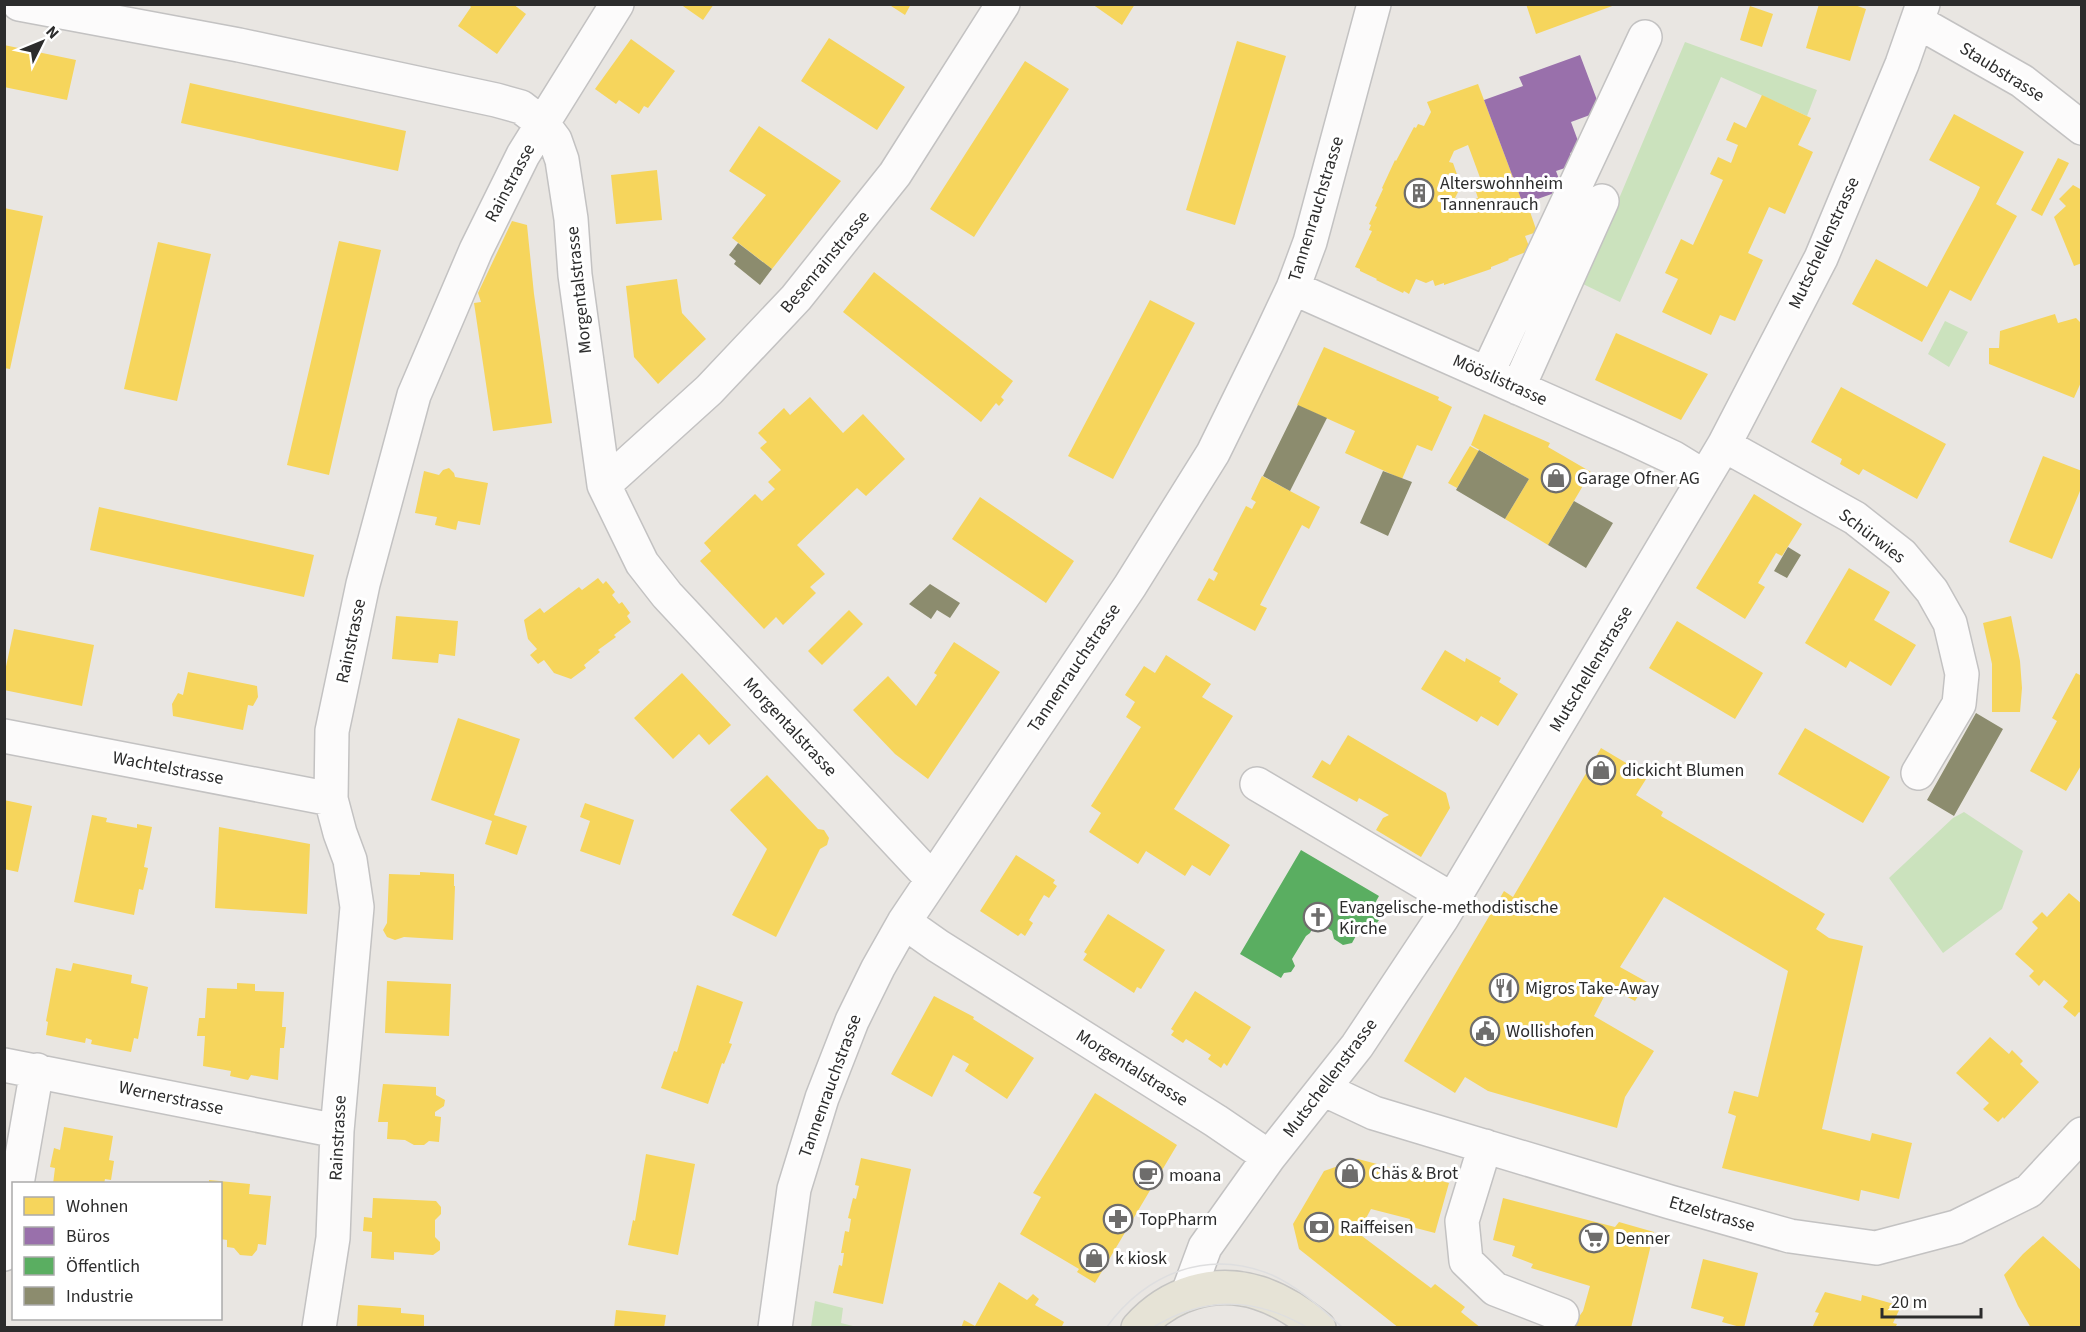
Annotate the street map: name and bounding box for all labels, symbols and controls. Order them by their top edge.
north arrow [12,12,72,72]
text: N [41,21,64,44]
street label: Staubstrasse [1955,36,2049,108]
street label: Tannenrauchstrasse [1282,133,1350,285]
street label: Rainstrasse [479,139,541,227]
place label: Alterswohnheim Tannenrauch [1440,171,1563,217]
street label: Mutschellenstrasse [1782,173,1866,313]
building icon: Alterswohnheim Tannenrauch [1403,177,1435,209]
street label: Besenrainstrasse [775,205,875,319]
street label: Morgentalstrasse [560,225,598,355]
street label: Mööslistrasse [1449,348,1551,412]
shop icon: Garage Ofner AG [1540,462,1572,494]
place label: Garage Ofner AG [1577,466,1700,491]
street label: Schürwies [1833,503,1911,569]
street label: Rainstrasse [330,596,372,686]
street label: Tannenrauchstrasse [1021,598,1127,737]
street label: Mutschellenstrasse [1543,601,1639,737]
street label: Morgentalstrasse [737,672,843,782]
street label: Wachtelstrasse [110,745,226,791]
shop icon: dickicht Blumen [1585,754,1617,786]
place label: dickicht Blumen [1622,758,1744,783]
place label: Evangelische-methodistische Kirche [1339,895,1558,941]
church icon: Evangelische-methodistische Kirche [1302,901,1334,933]
restaurant icon: Migros Take-Away [1488,972,1520,1004]
place label: Migros Take-Away [1525,976,1660,1001]
street label: Tannenrauchstrasse [792,1011,868,1161]
street label: Mutschellenstrasse [1277,1013,1383,1143]
public building icon: Wollishofen [1469,1015,1501,1047]
place label: Wollishofen [1506,1019,1594,1044]
street label: Morgentalstrasse [1071,1023,1193,1113]
street label: Wernerstrasse [116,1075,226,1121]
street label: Rainstrasse [323,1094,353,1181]
shop icon: Chäs & Brot [1334,1157,1366,1189]
cafe icon: moana [1132,1159,1164,1191]
place label: Chäs & Brot [1371,1161,1458,1186]
place label: moana [1169,1163,1221,1188]
legend [12,1182,222,1320]
street label: Etzelstrasse [1666,1190,1758,1238]
text: Wohnen [66,1194,128,1219]
pharmacy icon: TopPharm [1102,1203,1134,1235]
place label: TopPharm [1139,1207,1217,1232]
bank icon: Raiffeisen [1303,1211,1335,1243]
place label: Raiffeisen [1340,1215,1414,1240]
supermarket icon: Denner [1578,1222,1610,1254]
text: Büros [66,1224,110,1249]
place label: Denner [1615,1226,1671,1251]
shop icon: k kiosk [1078,1242,1110,1274]
place label: k kiosk [1115,1246,1167,1271]
text: Öffentlich [66,1254,140,1279]
scale bar [1882,1281,1981,1319]
text: Industrie [66,1284,133,1309]
text: 20 m [1891,1290,1927,1315]

